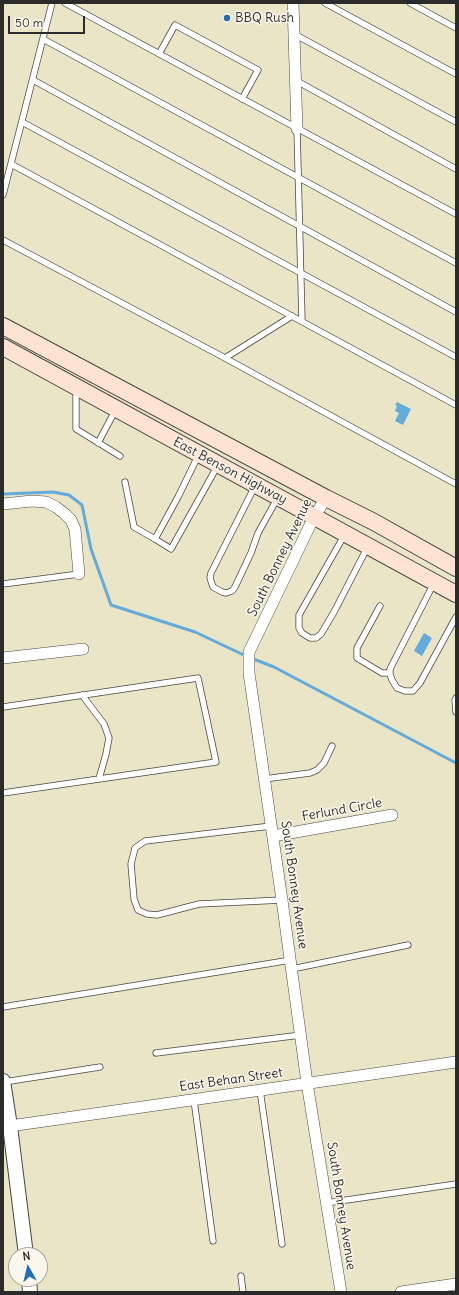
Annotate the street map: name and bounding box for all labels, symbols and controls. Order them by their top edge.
scale bar [10,8,87,34]
place label: BBQ Rush [235,10,294,26]
marker: BBQ Rush [222,13,232,23]
text: 50 m [15,15,43,30]
street label: East Benson Highway [170,434,290,508]
street label: South Bonney Avenue [245,497,315,619]
street label: Ferlund Circle [301,795,383,825]
street label: South Bonney Avenue [277,820,311,950]
street label: East Behan Street [178,1065,284,1095]
street label: South Bonney Avenue [323,1141,359,1271]
north arrow [8,1247,48,1287]
text: N [22,1249,31,1264]

